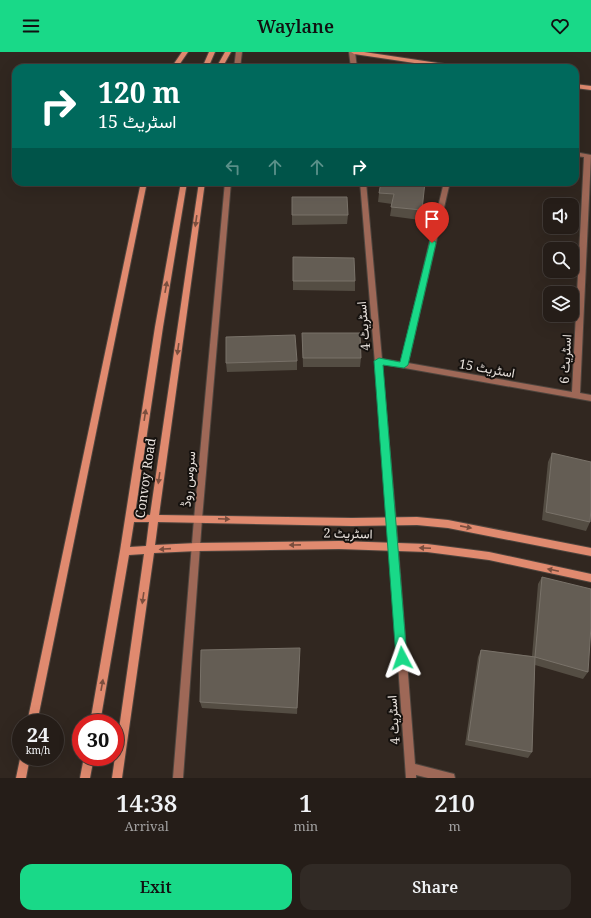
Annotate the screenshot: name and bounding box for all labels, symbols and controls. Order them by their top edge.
text: Waylane [257,14,334,38]
icon: menu [20,15,42,37]
icon: heart [549,15,571,37]
text: 120 m [98,73,180,111]
icon: right [32,80,84,132]
text: اسٹریٹ 15 [98,109,177,133]
icon: left [222,156,244,178]
icon: ahead [264,156,286,178]
icon: ahead [306,156,328,178]
icon: right [348,156,370,178]
map controls [543,198,579,322]
button: sound [543,198,579,234]
pin [415,202,449,243]
icon: arrive [421,208,443,230]
one-way arrow [193,215,199,227]
button: search [543,242,579,278]
one-way arrow [163,281,169,293]
button: layers [543,286,579,322]
street label: اسٹریٹ 4 [352,301,374,351]
street label: اسٹریٹ 6 [555,334,575,384]
one-way arrow [175,343,181,355]
street label: اسٹریٹ 15 [458,354,516,382]
one-way arrow [142,409,148,421]
street label: Convoy Road [130,437,160,519]
street label: سروس روڈ [177,450,199,508]
one-way arrow [156,472,162,484]
one-way arrow [218,516,230,523]
street label: اسٹریٹ 2 [323,524,373,542]
one-way arrow [460,525,472,531]
one-way arrow [288,542,301,548]
one-way arrow [159,545,171,552]
one-way arrow [419,545,431,552]
one-way arrow [547,566,559,572]
one-way arrow [140,592,146,604]
position arrow [381,637,423,679]
one-way arrow [99,678,105,691]
street label: اسٹریٹ 4 [382,695,404,745]
speed limit sign: 30 [72,714,124,766]
text: 24 [27,721,49,748]
text: km/h [26,743,50,757]
text: 14:38 [116,786,177,819]
text: 1 [299,786,313,819]
text: 210 [434,786,475,819]
text: Arrival [124,817,169,835]
text: min [293,817,318,835]
text: m [448,817,461,835]
button: Exit [20,864,292,910]
button: Share [300,864,571,910]

